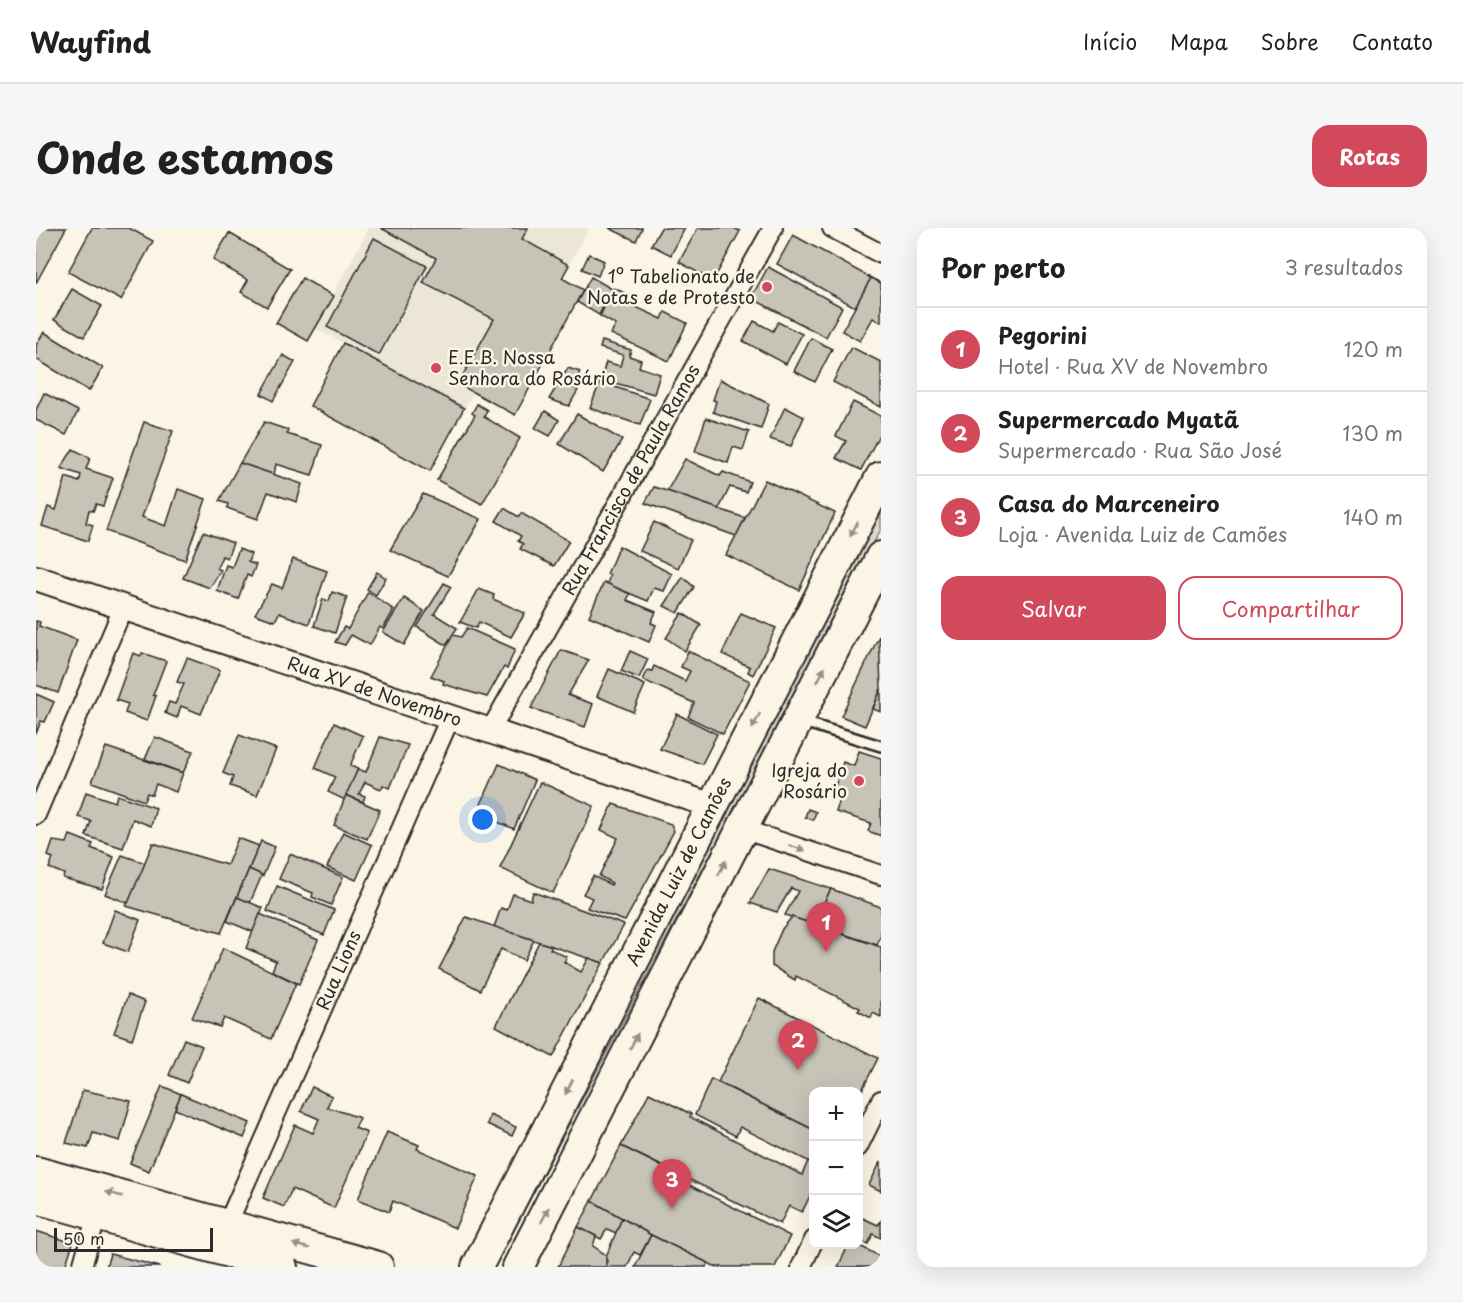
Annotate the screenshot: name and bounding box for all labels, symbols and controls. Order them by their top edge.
text: Wayfind [30,20,151,63]
text: Início [1083,25,1137,57]
text: Mapa [1170,25,1228,57]
text: Sobre [1261,25,1319,57]
text: Contato [1352,25,1433,57]
text: Onde estamos [36,125,334,188]
button: Rotas [1312,125,1427,187]
text: Por perto [941,248,1065,287]
text: 3 resultados [1285,252,1403,282]
place label: 1º Tabelionato de Notas e de Protesto [587,262,755,310]
marker: 1º Tabelionato de Notas e de Protesto [760,280,774,294]
text: Pegorini [998,318,1087,351]
text: 1 [956,334,965,364]
text: 120 m [1344,334,1403,364]
place label: E.E.B. Nossa Senhora do Rosário [448,343,616,391]
text: Hotel · Rua XV de Novembro [998,351,1268,381]
street label: Rua Francisco de Paula Ramos [554,359,706,600]
marker: E.E.B. Nossa Senhora do Rosário [429,361,443,375]
text: Supermercado Myatã [998,402,1239,435]
text: 2 [953,418,968,448]
text: 130 m [1343,418,1403,448]
text: Supermercado · Rua São José [998,435,1282,465]
text: Casa do Marceneiro [998,486,1219,519]
text: 3 [954,502,967,532]
text: 140 m [1343,502,1403,532]
text: Loja · Avenida Luiz de Camões [998,519,1287,549]
one-way arrow [850,520,859,537]
button: Salvar [941,576,1166,640]
button: Compartilhar [1178,576,1403,640]
street label: Rua XV de Novembro [284,649,466,732]
one-way arrow [816,667,826,684]
one-way arrow [751,713,761,730]
place label: Igreja do Rosário [771,756,847,804]
street label: Avenida Luiz de Camões [618,772,737,970]
marker: Igreja do Rosário [852,774,866,788]
your location [468,805,497,834]
one-way arrow [788,843,806,853]
one-way arrow [717,859,727,876]
pin: 1 [806,902,846,952]
street label: Rua Lions [308,926,367,1014]
pin: 2 [778,1020,818,1070]
one-way arrow [629,1033,638,1050]
one-way arrow [564,1079,574,1096]
map controls [809,1087,863,1249]
button: + [809,1087,863,1141]
button: − [809,1141,863,1195]
pin: 3 [652,1160,692,1209]
one-way arrow [104,1188,123,1198]
button: layers [809,1195,863,1249]
one-way arrow [540,1206,550,1223]
scale bar [54,1225,213,1252]
text: 50 m [63,1226,104,1250]
one-way arrow [292,1241,310,1250]

